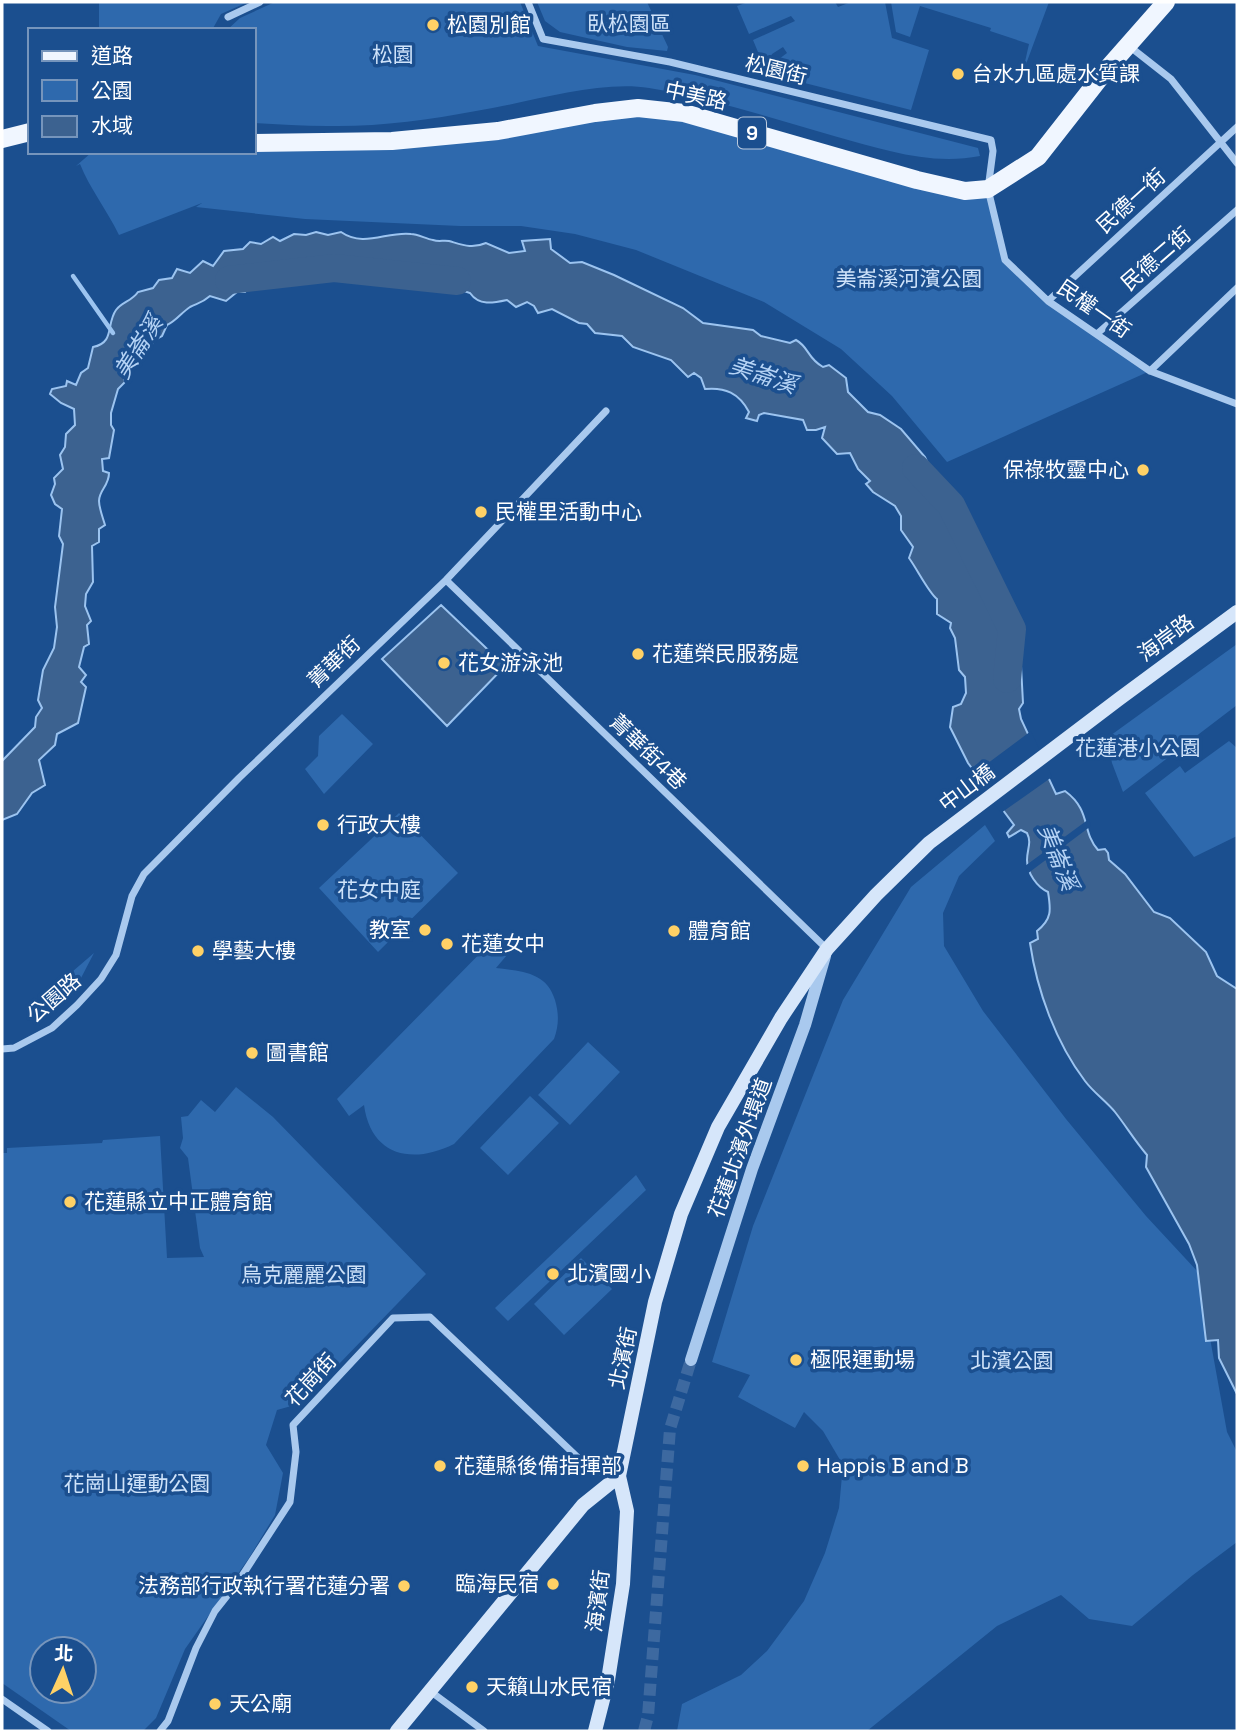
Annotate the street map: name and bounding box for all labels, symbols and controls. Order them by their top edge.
park label: 臥松園區 [587,10,671,37]
place label: 松園別館 [447,11,531,38]
marker: 松園別館 [425,17,441,33]
legend [28,28,256,154]
park label: 松園 [372,41,414,68]
text: 道路 [91,42,133,69]
street label: 松園街 [742,49,810,90]
place label: 台水九區處水質課 [972,60,1140,87]
marker: 台水九區處水質課 [950,66,966,82]
street label: 中美路 [662,76,730,115]
text: 公園 [91,77,133,104]
text: 水域 [91,112,133,139]
road number: 9 [738,118,766,148]
street label: 民德一街 [1090,162,1171,239]
street label: 民德二街 [1115,221,1196,296]
park label: 美崙溪河濱公園 [836,265,983,292]
street label: 民權一街 [1052,273,1136,344]
water label: 美崙溪 [107,307,171,384]
water label: 美崙溪 [726,350,803,401]
place label: 保祿牧靈中心 [1003,456,1129,483]
marker: 保祿牧靈中心 [1135,462,1151,478]
place label: 民權里活動中心 [495,498,642,525]
marker: 民權里活動中心 [473,504,489,520]
street label: 海岸路 [1132,608,1199,667]
street label: 菁華街 [302,630,366,693]
place label: 花蓮榮民服務處 [652,640,799,667]
marker: 花蓮榮民服務處 [630,646,646,662]
place label: 花女游泳池 [458,649,563,676]
marker: 花女游泳池 [436,655,452,671]
street label: 菁華街4巷 [604,708,693,795]
park label: 花蓮港小公園 [1075,734,1201,761]
street label: 中山橋 [933,758,1000,817]
place label: 行政大樓 [337,811,421,838]
marker: 行政大樓 [315,817,331,833]
water label: 美崙溪 [1031,819,1086,897]
park label: 花女中庭 [337,876,421,903]
place label: 教室 [369,916,411,943]
place label: 體育館 [688,917,751,944]
marker: 教室 [417,922,433,938]
marker: 體育館 [666,923,682,939]
place label: 花蓮女中 [461,930,545,957]
marker: 花蓮女中 [439,936,455,952]
place label: 學藝大樓 [212,937,296,964]
marker: 學藝大樓 [190,943,206,959]
street label: 公園路 [21,967,86,1028]
place label: 圖書館 [266,1039,329,1066]
marker: 圖書館 [244,1045,260,1061]
street label: 花蓮北濱外環道 [702,1074,777,1222]
place label: 花蓮縣立中正體育館 [84,1188,273,1215]
marker: 花蓮縣立中正體育館 [62,1194,78,1210]
place label: 北濱國小 [567,1260,651,1287]
park label: 烏克麗麗公園 [241,1261,367,1288]
marker: 北濱國小 [545,1266,561,1282]
street label: 北濱街 [603,1324,642,1392]
place label: 極限運動場 [810,1346,915,1373]
street label: 花崗街 [279,1347,342,1412]
park label: 北濱公園 [970,1347,1054,1374]
marker: 極限運動場 [788,1352,804,1368]
place label: 花蓮縣後備指揮部 [454,1452,622,1479]
place label: Happis B and B [817,1452,969,1479]
marker: 花蓮縣後備指揮部 [432,1458,448,1474]
marker: Happis B and B [795,1458,811,1474]
park label: 花崗山運動公園 [64,1470,211,1497]
street label: 海濱街 [580,1568,615,1634]
place label: 臨海民宿 [455,1570,539,1597]
place label: 法務部行政執行署花蓮分署 [138,1572,390,1599]
marker: 臨海民宿 [545,1576,561,1592]
marker: 法務部行政執行署花蓮分署 [396,1578,412,1594]
north arrow [28,1635,98,1705]
text: 北 [54,1641,74,1667]
place label: 天籟山水民宿 [486,1673,612,1700]
marker: 天籟山水民宿 [464,1679,480,1695]
place label: 天公廟 [229,1690,292,1717]
marker: 天公廟 [207,1696,223,1712]

